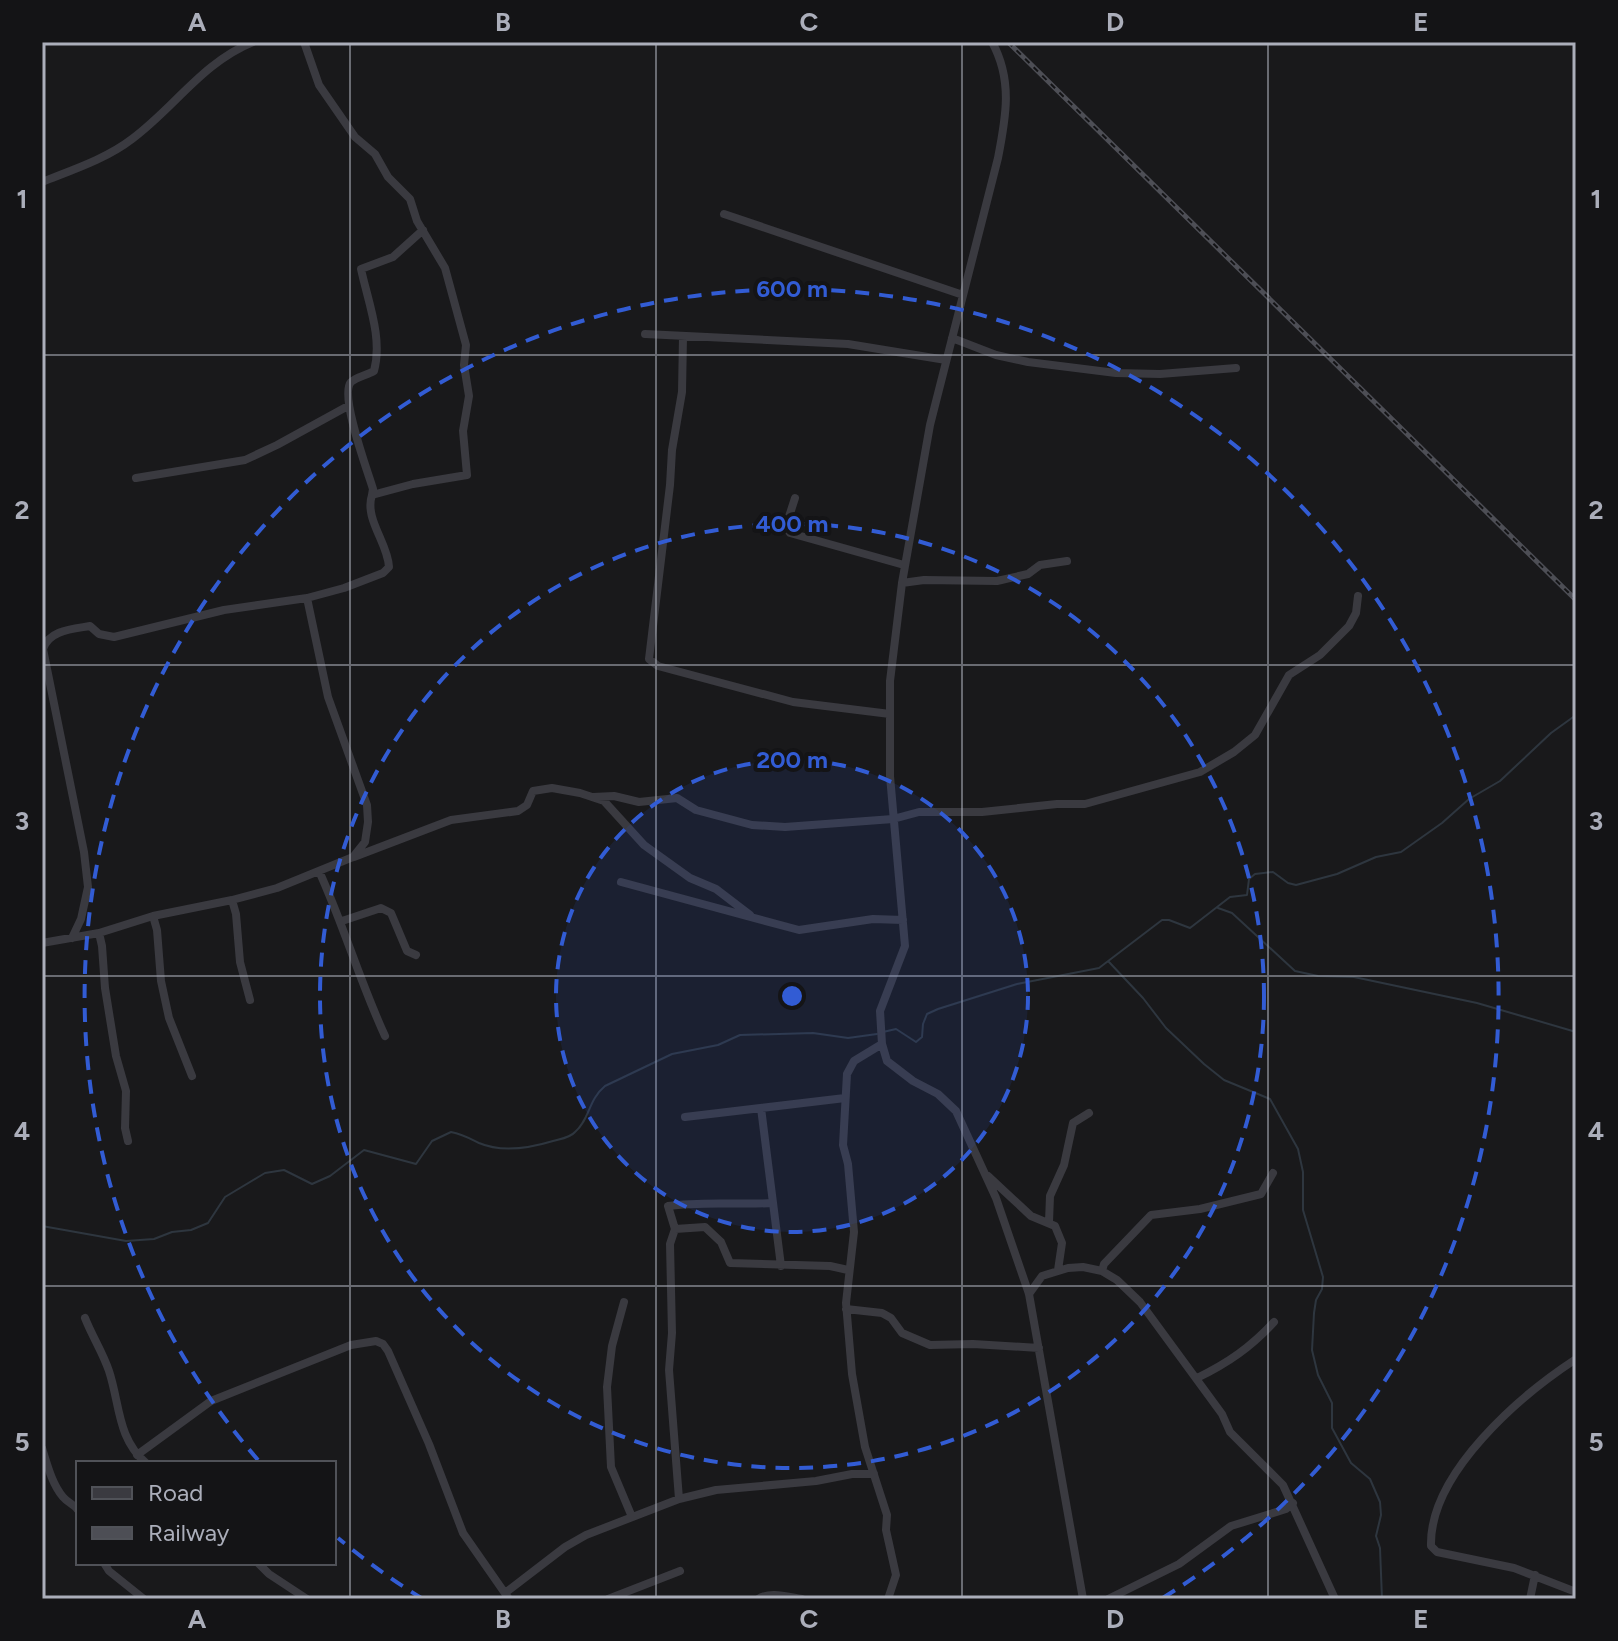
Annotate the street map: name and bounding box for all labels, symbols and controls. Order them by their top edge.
text: A [188,6,207,38]
text: B [495,6,511,38]
text: C [800,6,819,38]
text: D [1106,6,1124,38]
text: E [1413,6,1429,38]
text: 1 [17,183,27,215]
text: 1 [1591,183,1601,215]
text: 600 m [756,274,828,303]
text: 2 [14,494,30,526]
text: 2 [1588,494,1604,526]
text: 400 m [756,509,828,538]
text: 200 m [756,745,828,774]
text: 3 [15,805,29,837]
text: 3 [1589,805,1603,837]
centre of rings [778,982,806,1010]
text: 4 [14,1115,30,1147]
text: 4 [1588,1115,1604,1147]
text: 5 [14,1426,30,1458]
text: 5 [1588,1426,1604,1458]
legend [76,1461,336,1565]
text: Road [148,1478,203,1507]
text: Railway [148,1518,230,1547]
text: A [188,1603,207,1635]
text: B [495,1603,511,1635]
text: C [800,1603,819,1635]
text: D [1106,1603,1124,1635]
text: E [1413,1603,1429,1635]

